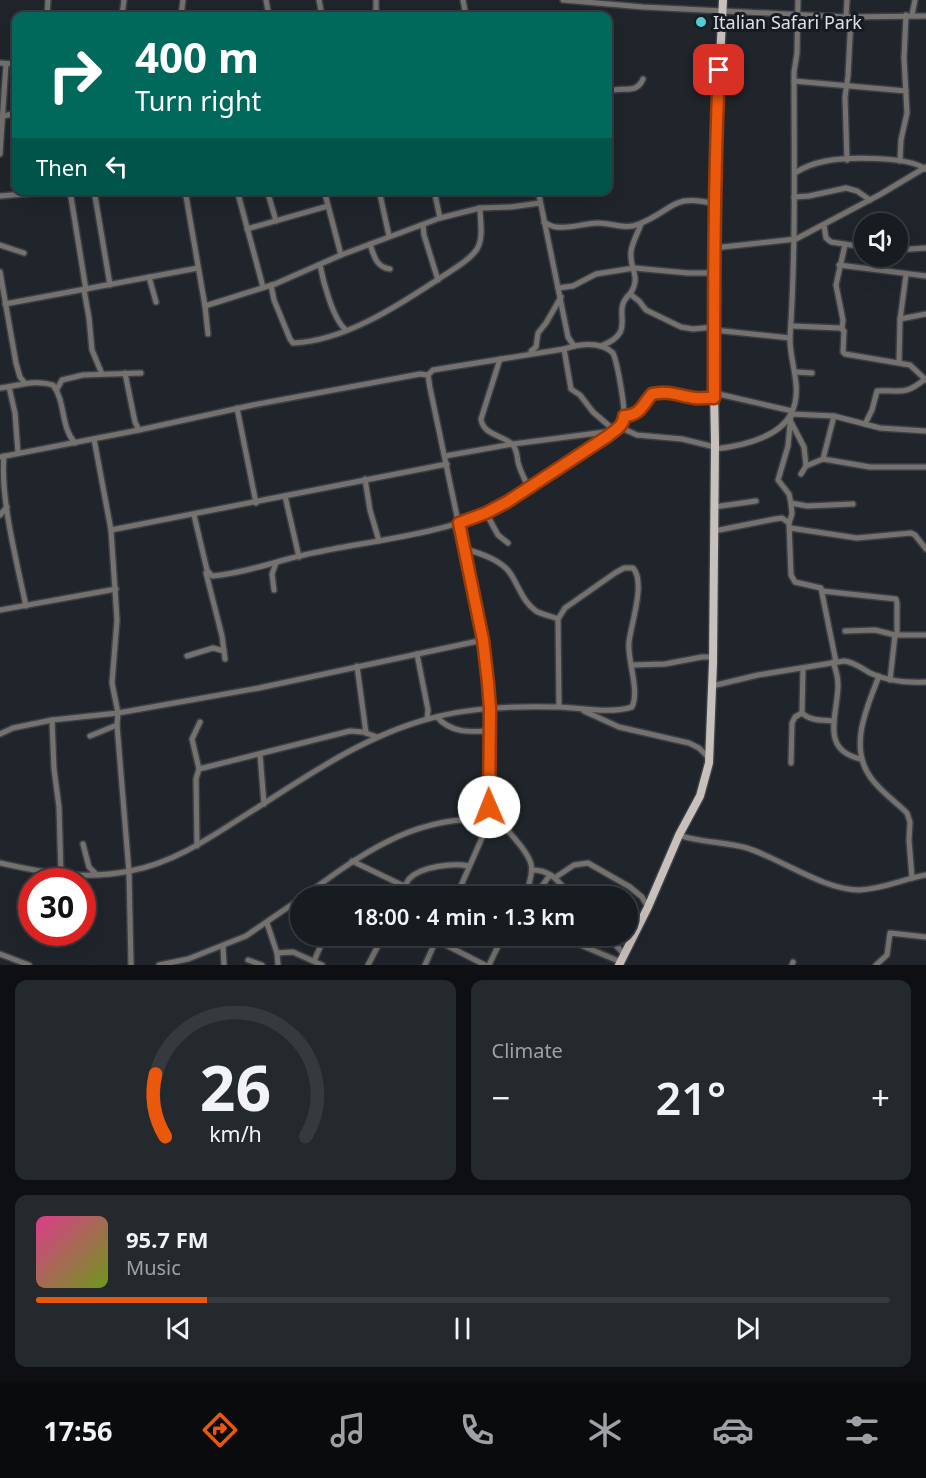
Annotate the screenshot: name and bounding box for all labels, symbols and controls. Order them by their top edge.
place label: Italian Safari Park [713,10,862,34]
marker: Italian Safari Park [694,15,708,29]
text: 400 m [135,28,259,85]
icon: right [36,36,114,114]
pin [693,44,744,95]
icon: arrive [702,53,735,86]
text: Turn right [135,82,261,119]
icon: left [100,150,133,183]
text: Then [36,152,88,182]
map controls [854,213,908,267]
button: sound [854,213,908,267]
position arrow [457,775,521,839]
speed limit sign: 30 [18,868,96,946]
text: 18:00 · 4 min · 1.3 km [353,901,575,931]
text: Climate [492,1037,563,1064]
text: 26 [200,1044,271,1129]
text: 21° [655,1067,726,1128]
text: − [492,1075,510,1120]
text: + [871,1075,890,1120]
text: km/h [209,1119,262,1148]
text: 95.7 FM [126,1224,208,1254]
text: Music [126,1254,181,1281]
icon: previous [162,1312,195,1345]
icon: pause [446,1312,479,1345]
icon: next [731,1312,764,1345]
icon: directions [199,1409,241,1451]
icon: music [327,1409,369,1451]
icon: phone [456,1409,498,1451]
icon: climate [584,1409,626,1451]
icon: car [712,1409,754,1451]
icon: filters [841,1409,883,1451]
text: 17:56 [43,1412,113,1449]

